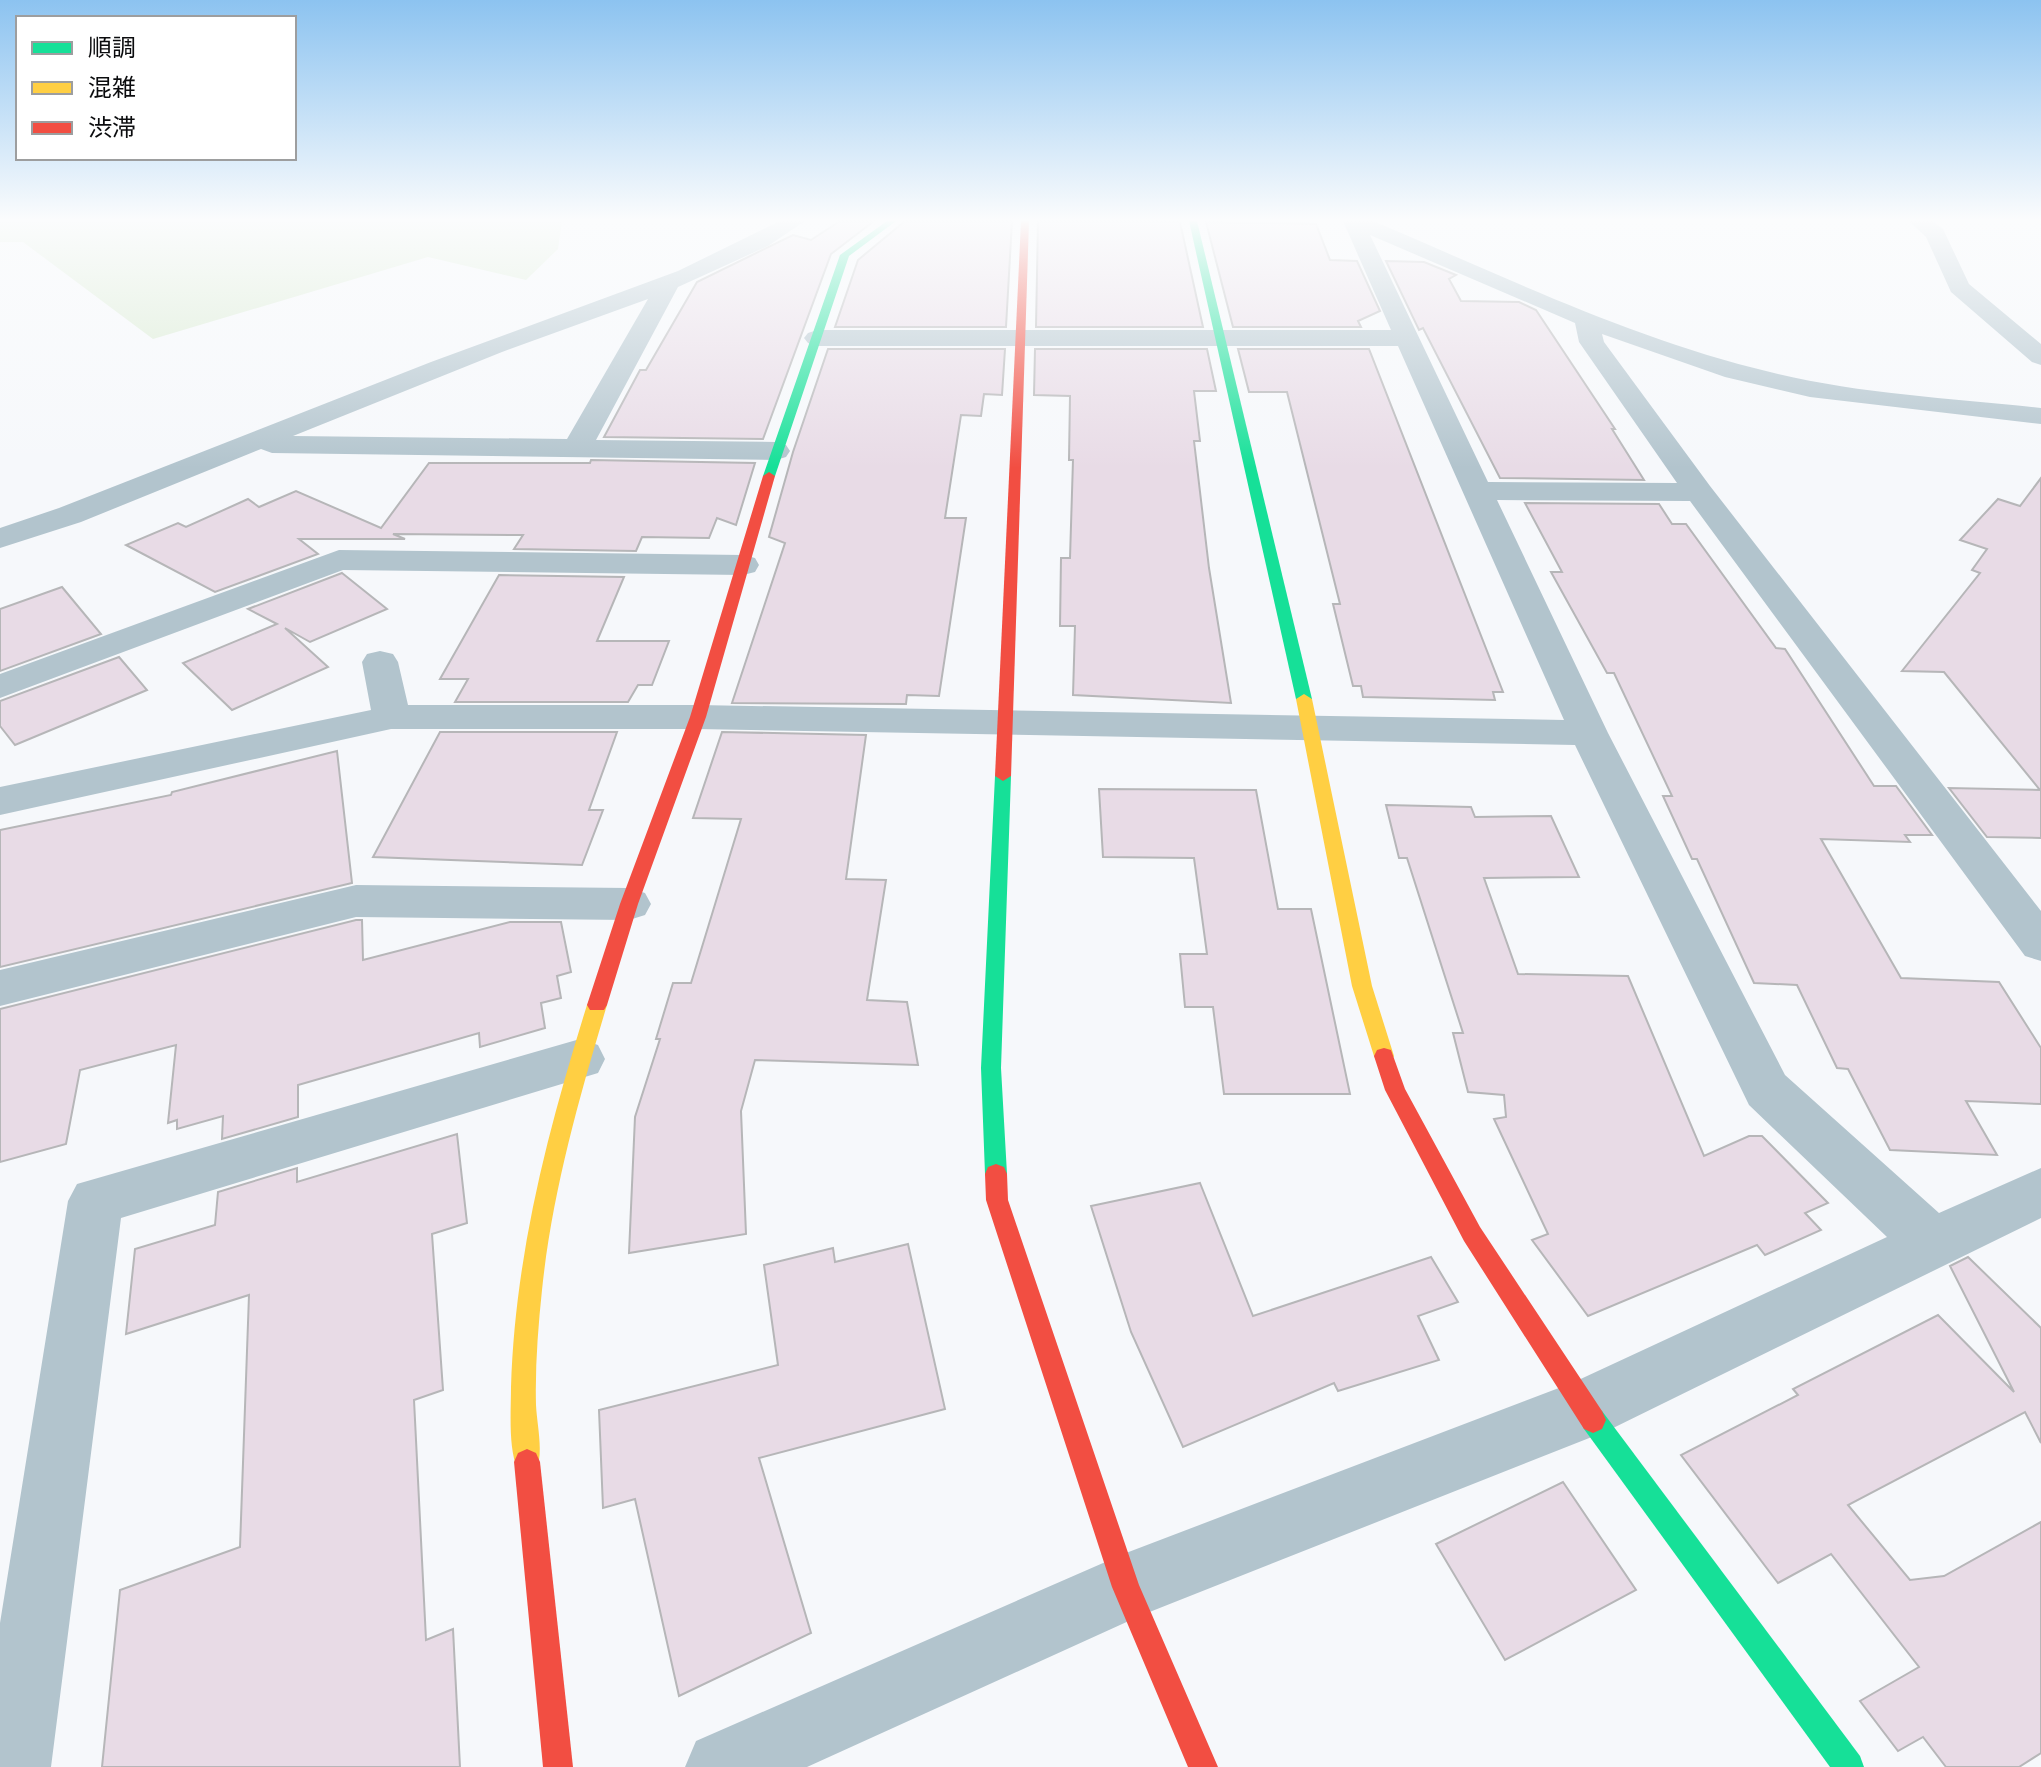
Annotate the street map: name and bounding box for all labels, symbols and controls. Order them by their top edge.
legend [16,16,296,160]
text: 順調 [88,32,136,61]
text: 混雑 [88,72,136,101]
text: 渋滞 [88,112,136,141]

